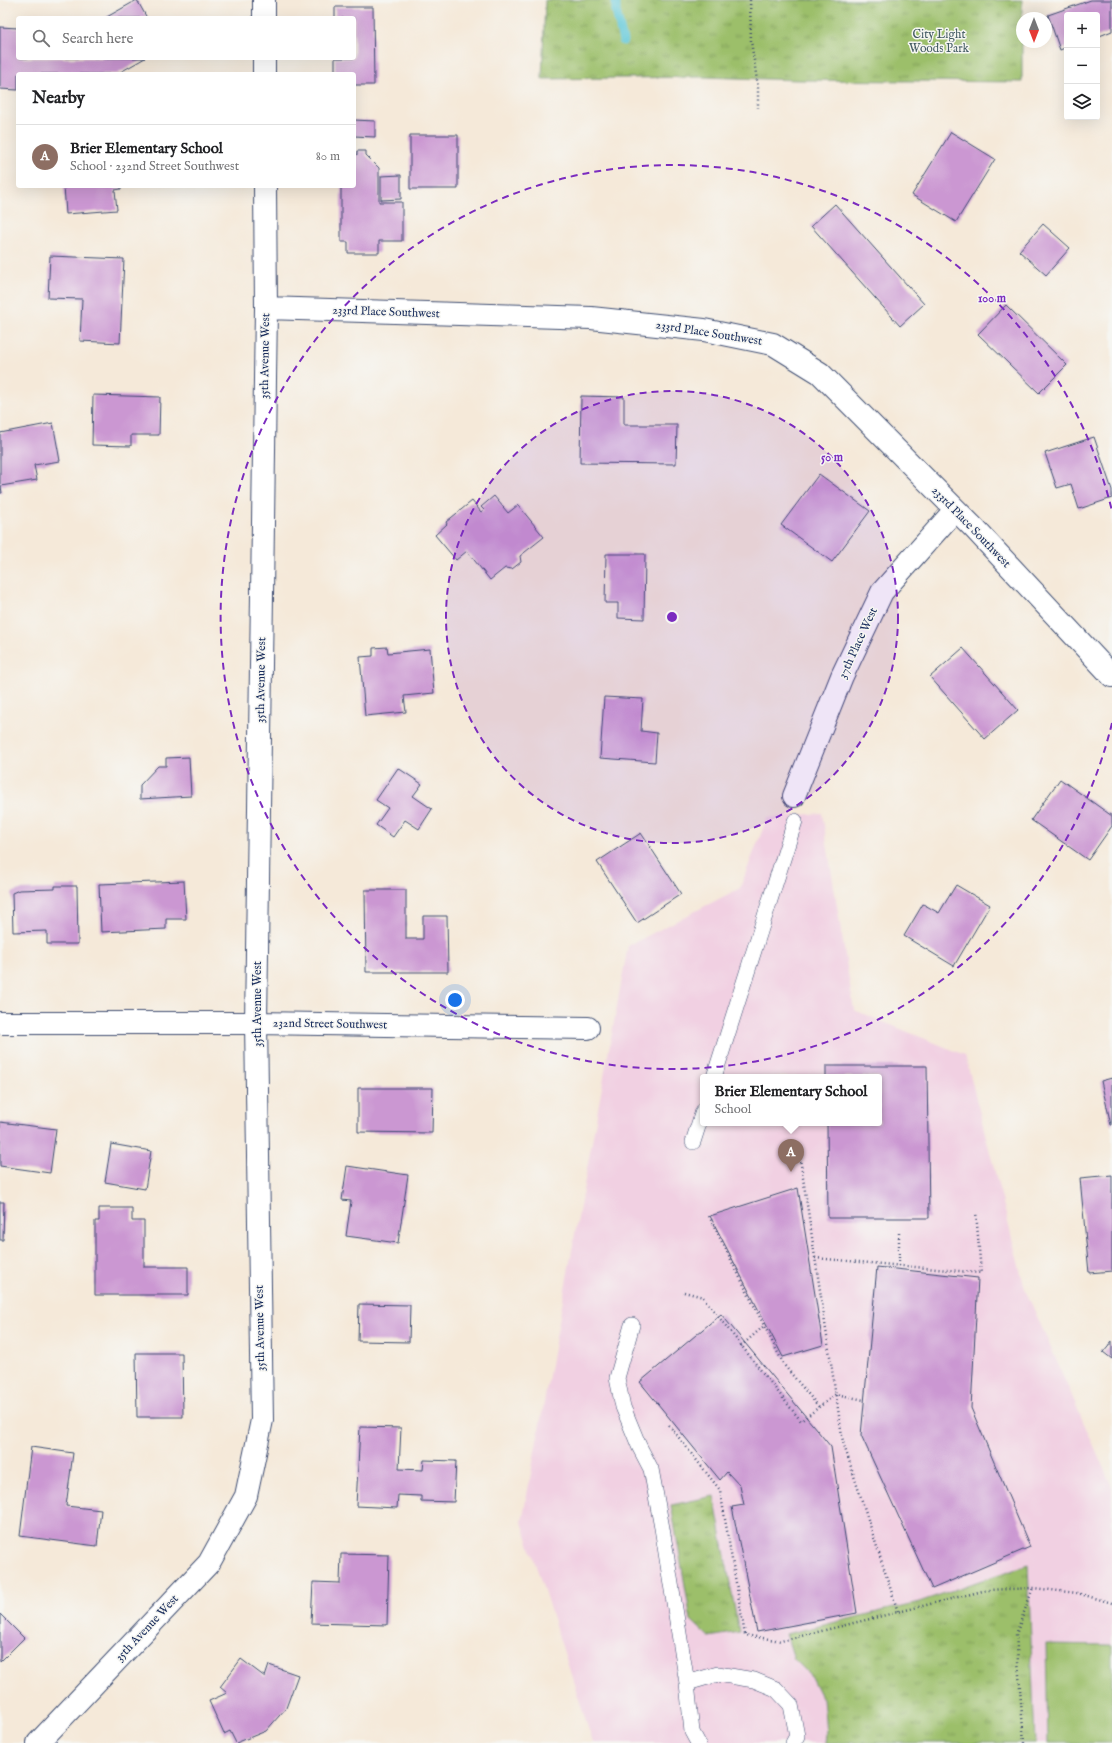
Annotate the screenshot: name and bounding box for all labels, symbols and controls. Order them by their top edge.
north arrow [1016,12,1052,48]
map controls [1064,12,1100,120]
button: + [1064,12,1100,48]
search box [16,16,356,60]
icon: search [30,27,52,49]
park label: City Light Woods Park [909,27,969,56]
text: Search here [62,29,133,48]
button: − [1064,48,1100,84]
button: layers [1064,84,1100,120]
text: Nearby [32,88,85,109]
text: Brier Elementary School [70,139,223,158]
text: A [41,148,49,165]
text: 80 m [316,148,340,165]
text: School · 232nd Street Southwest [70,158,239,175]
text: 100 m [978,291,1007,306]
street label: 233rd Place Southwest [332,303,440,321]
street label: 35th Avenue West [257,313,273,399]
street label: 233rd Place Southwest [655,317,763,349]
text: 50 m [821,450,844,465]
street label: 233rd Place Southwest [928,483,1014,571]
street label: 37th Place West [835,605,881,681]
centre of rings [665,610,679,624]
street label: 35th Avenue West [253,637,269,723]
street label: 35th Avenue West [250,961,265,1047]
your location [445,990,465,1010]
street label: 232nd Street Southwest [273,1016,387,1032]
popup [700,1074,882,1126]
text: Brier Elementary School [715,1082,867,1101]
text: School [715,1101,751,1118]
pin: A [778,1139,804,1172]
street label: 35th Avenue West [252,1285,268,1371]
street label: 35th Avenue West [112,1591,182,1665]

